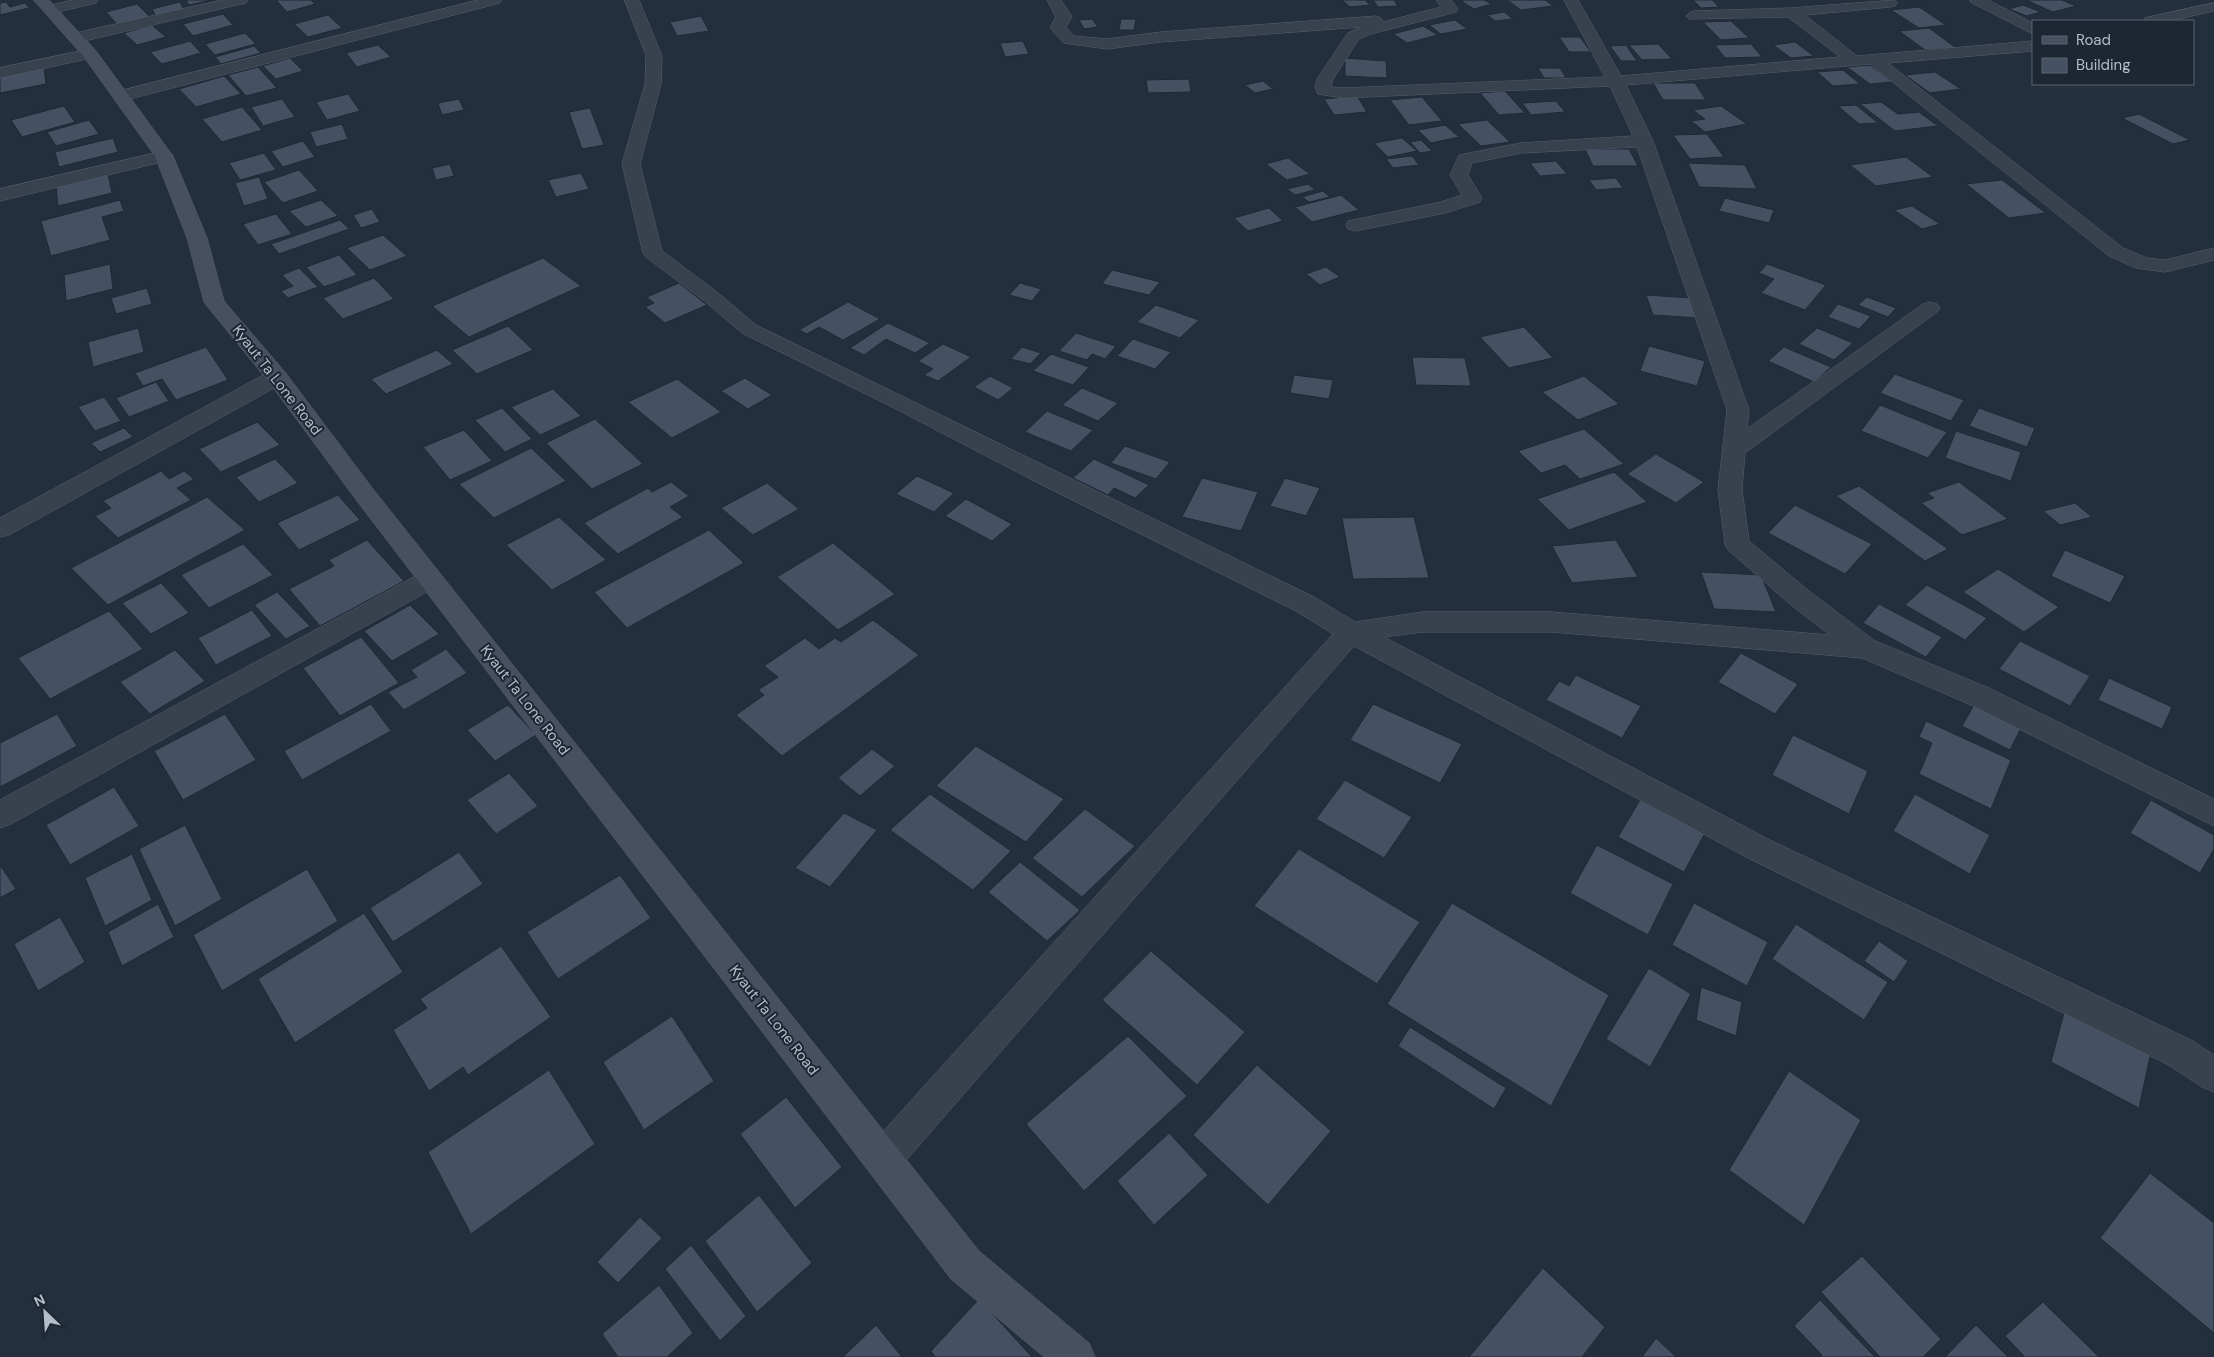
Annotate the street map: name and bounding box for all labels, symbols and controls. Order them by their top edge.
legend [2032,20,2194,85]
text: Road [2076,30,2111,50]
text: Building [2076,55,2131,75]
street label: Kyaut Ta Lone Road [228,321,326,439]
street label: Kyaut Ta Lone Road [476,641,574,759]
street label: Kyaut Ta Lone Road [725,961,823,1079]
north arrow [20,1287,70,1337]
text: N [31,1290,48,1311]

